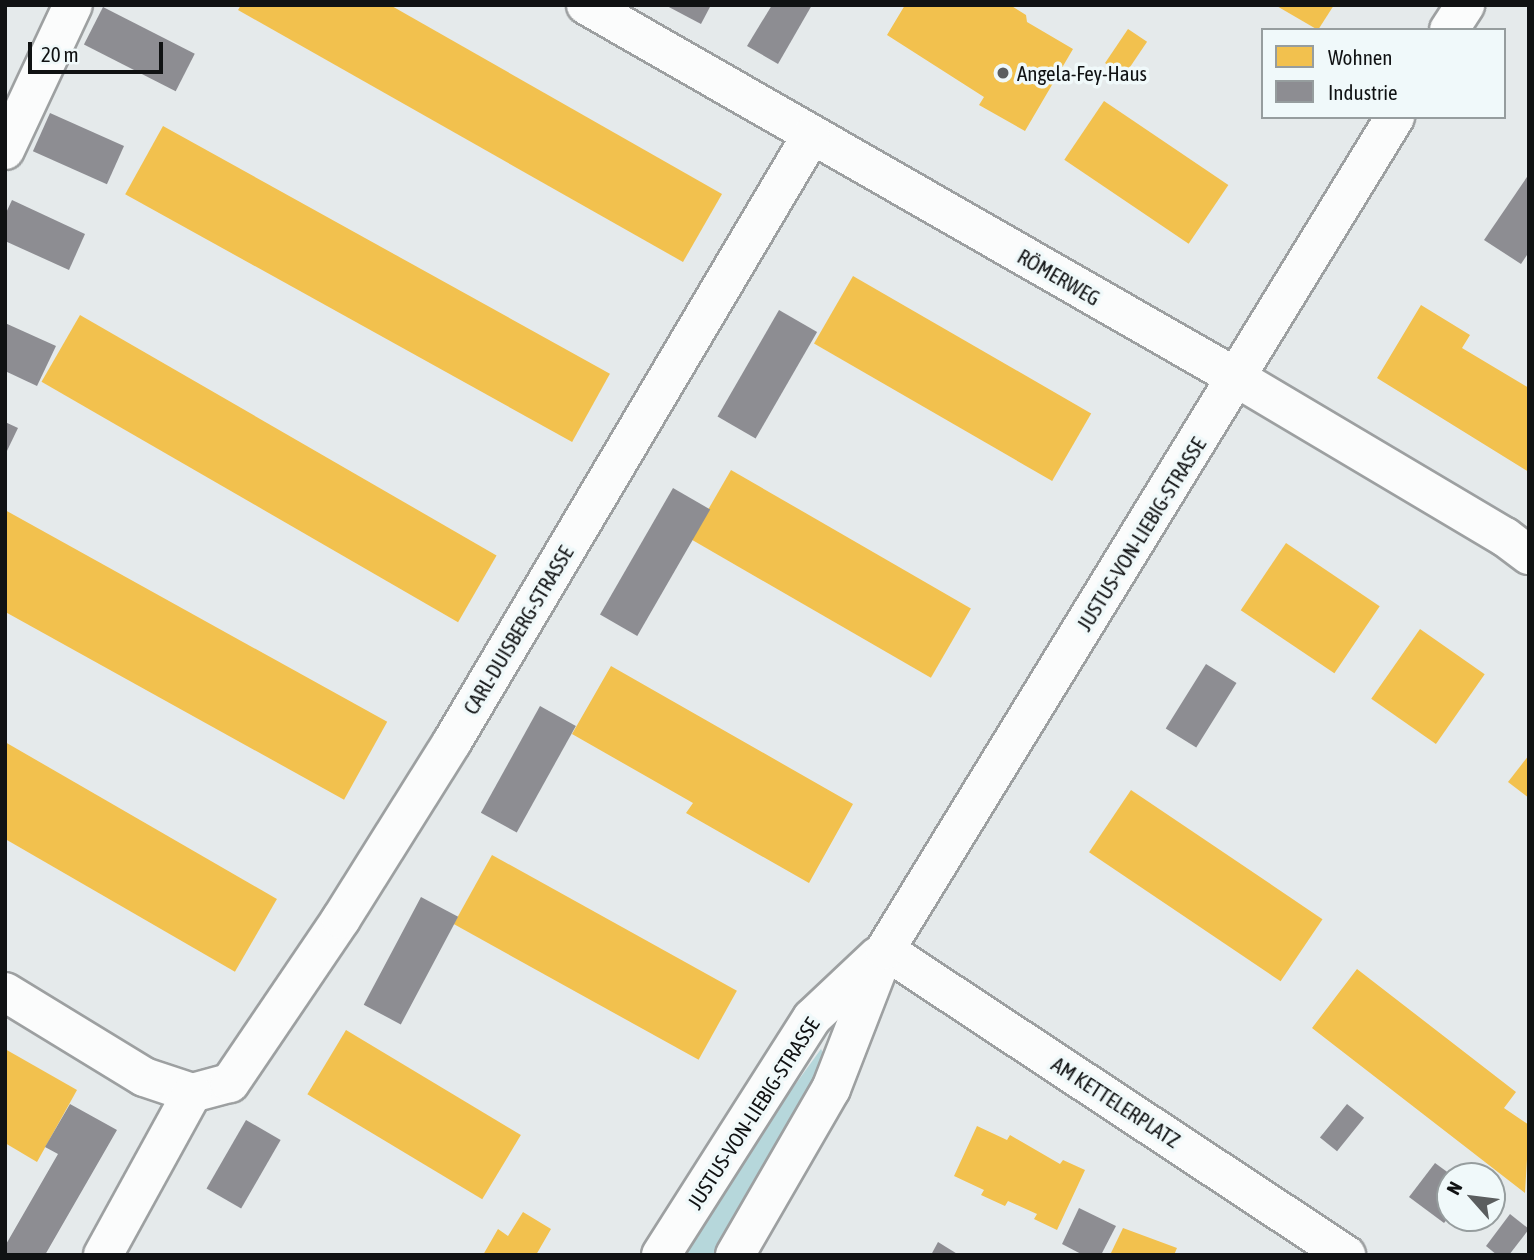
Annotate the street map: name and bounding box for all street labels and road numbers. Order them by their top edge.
street label: RÖMERWEG [1013,243,1105,311]
street label: JUSTUS-VON-LIEBIG-STRASSE [1071,433,1211,635]
street label: CARL-DUISBERG-STRASSE [458,541,578,719]
street label: JUSTUS-VON-LIEBIG-STRASSE [682,1013,824,1213]
street label: AM KETTELERPLATZ [1047,1051,1185,1153]

